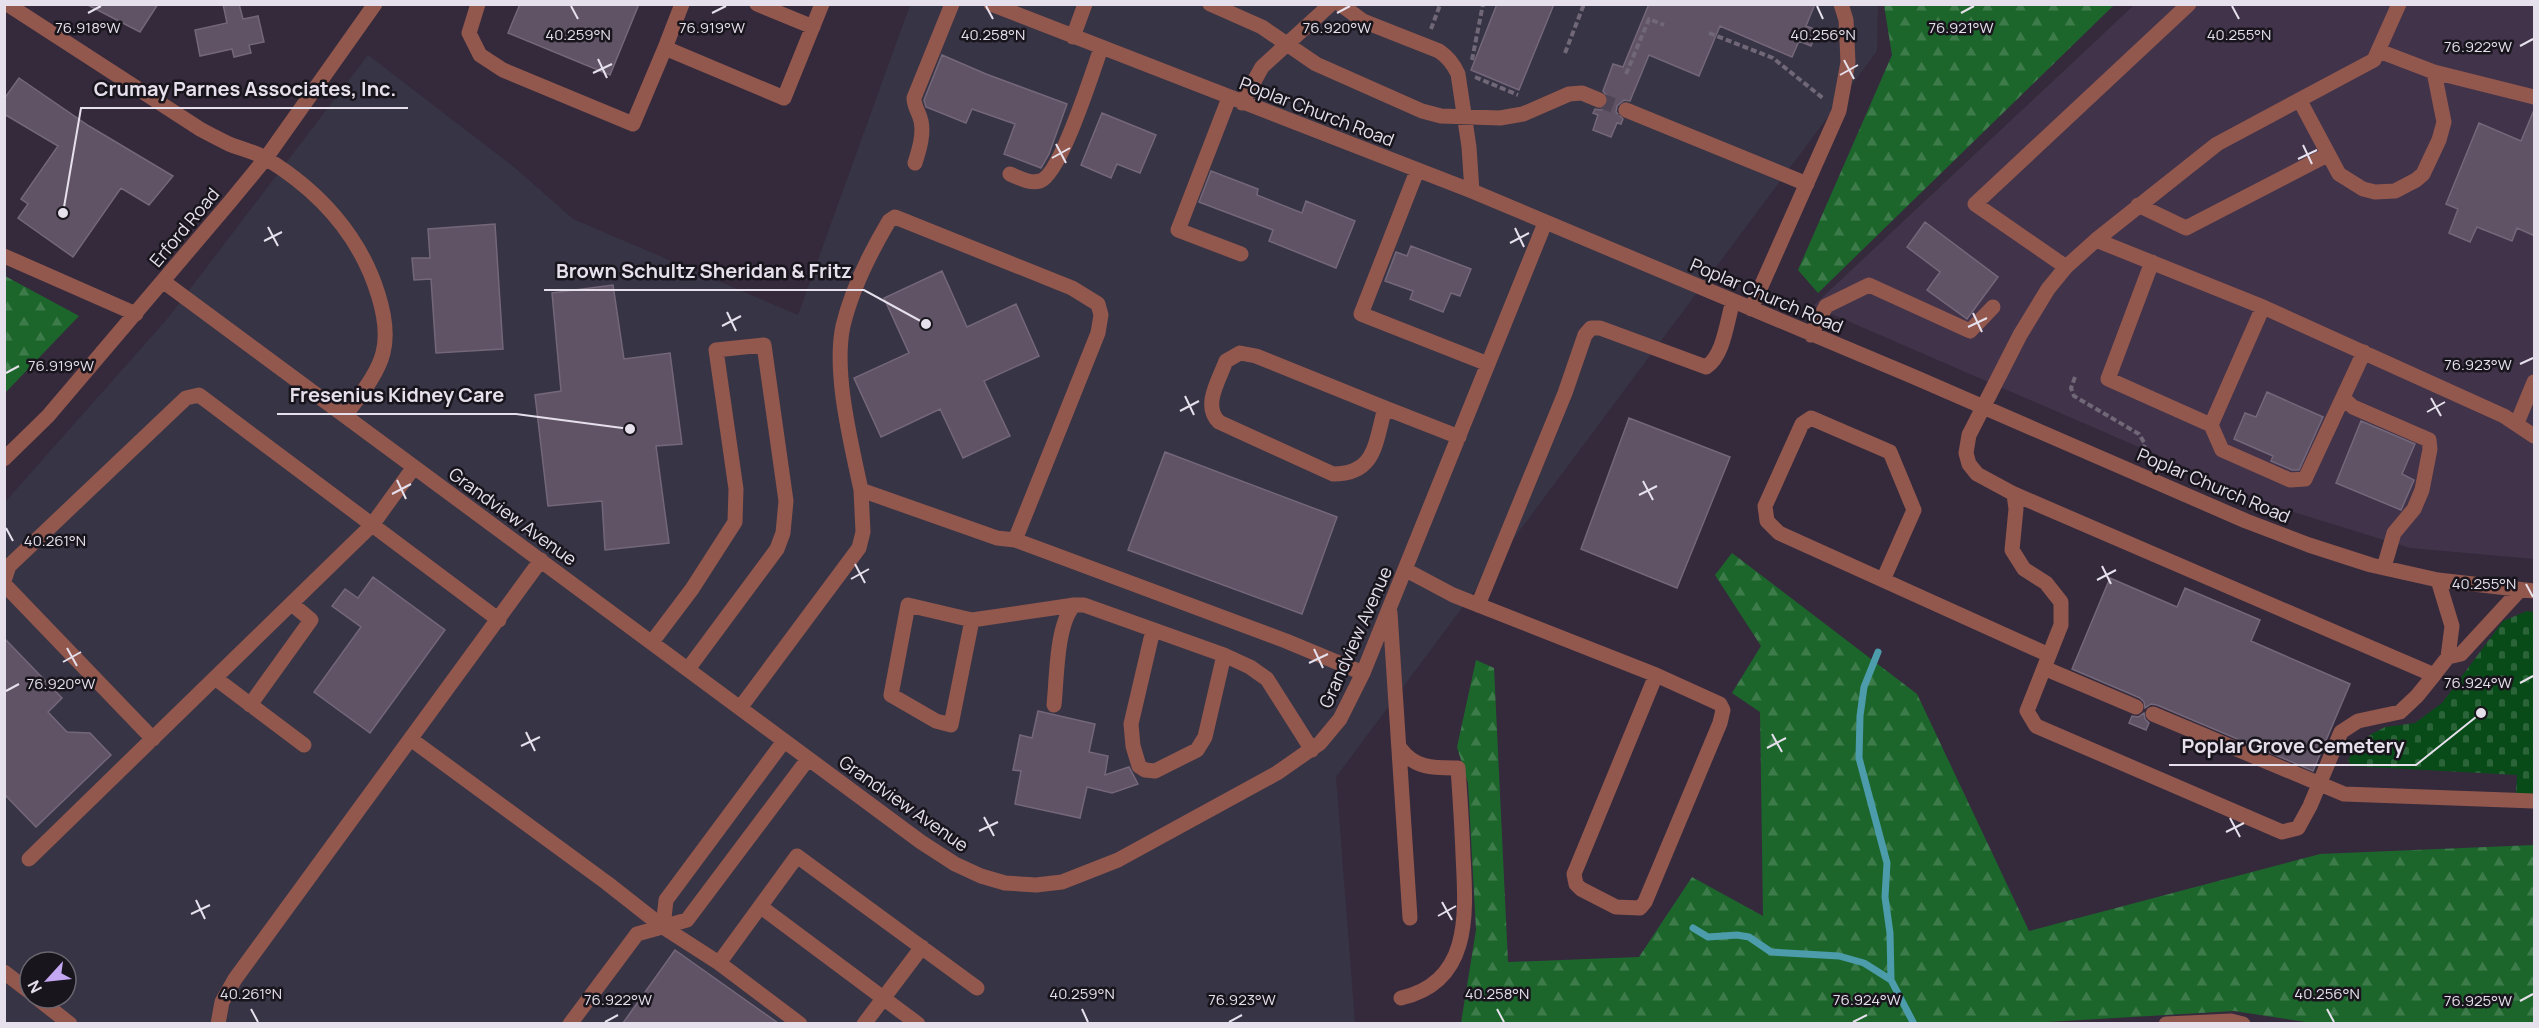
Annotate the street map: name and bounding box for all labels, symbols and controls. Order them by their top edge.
text: 76.918°W [55,17,121,38]
text: 76.919°W [679,17,745,38]
text: 76.920°W [1303,17,1371,38]
text: 76.921°W [1928,17,1994,38]
text: 40.259°N [545,24,611,45]
text: 40.258°N [961,24,1025,45]
text: 40.256°N [1790,24,1856,45]
text: 40.255°N [2207,24,2271,45]
text: 76.922°W [2444,36,2512,57]
callout: Crumay Parnes Associates, Inc. [81,70,408,108]
street label: Poplar Church Road [1236,70,1398,152]
text: Crumay Parnes Associates, Inc. [94,75,396,102]
street label: Erford Road [144,182,224,272]
callout: Brown Schultz Sheridan & Fritz [544,252,864,290]
street label: Poplar Church Road [1687,252,1847,338]
text: Brown Schultz Sheridan & Fritz [556,257,852,284]
text: 76.923°W [2444,354,2512,375]
text: 76.919°W [28,355,94,376]
callout: Fresenius Kidney Care [277,376,516,414]
text: Fresenius Kidney Care [290,381,504,408]
street label: Poplar Church Road [2134,442,2294,528]
street label: Grandview Avenue [444,461,582,571]
text: 40.261°N [24,530,86,551]
street label: Grandview Avenue [1313,562,1397,712]
text: 40.255°N [2452,573,2516,594]
text: 76.924°W [2444,672,2512,693]
text: 76.920°W [27,673,95,694]
callout: Poplar Grove Cemetery [2169,727,2416,765]
text: Poplar Grove Cemetery [2182,732,2405,759]
street label: Grandview Avenue [835,749,973,857]
north arrow [18,950,78,1010]
text: N [22,977,47,997]
text: 40.261°N [220,983,282,1004]
text: 40.259°N [1049,983,1115,1004]
text: 40.258°N [1465,983,1529,1004]
text: 40.256°N [2294,983,2360,1004]
text: 76.922°W [584,989,652,1010]
text: 76.923°W [1208,989,1276,1010]
text: 76.924°W [1833,989,1901,1010]
text: 76.925°W [2444,990,2512,1011]

